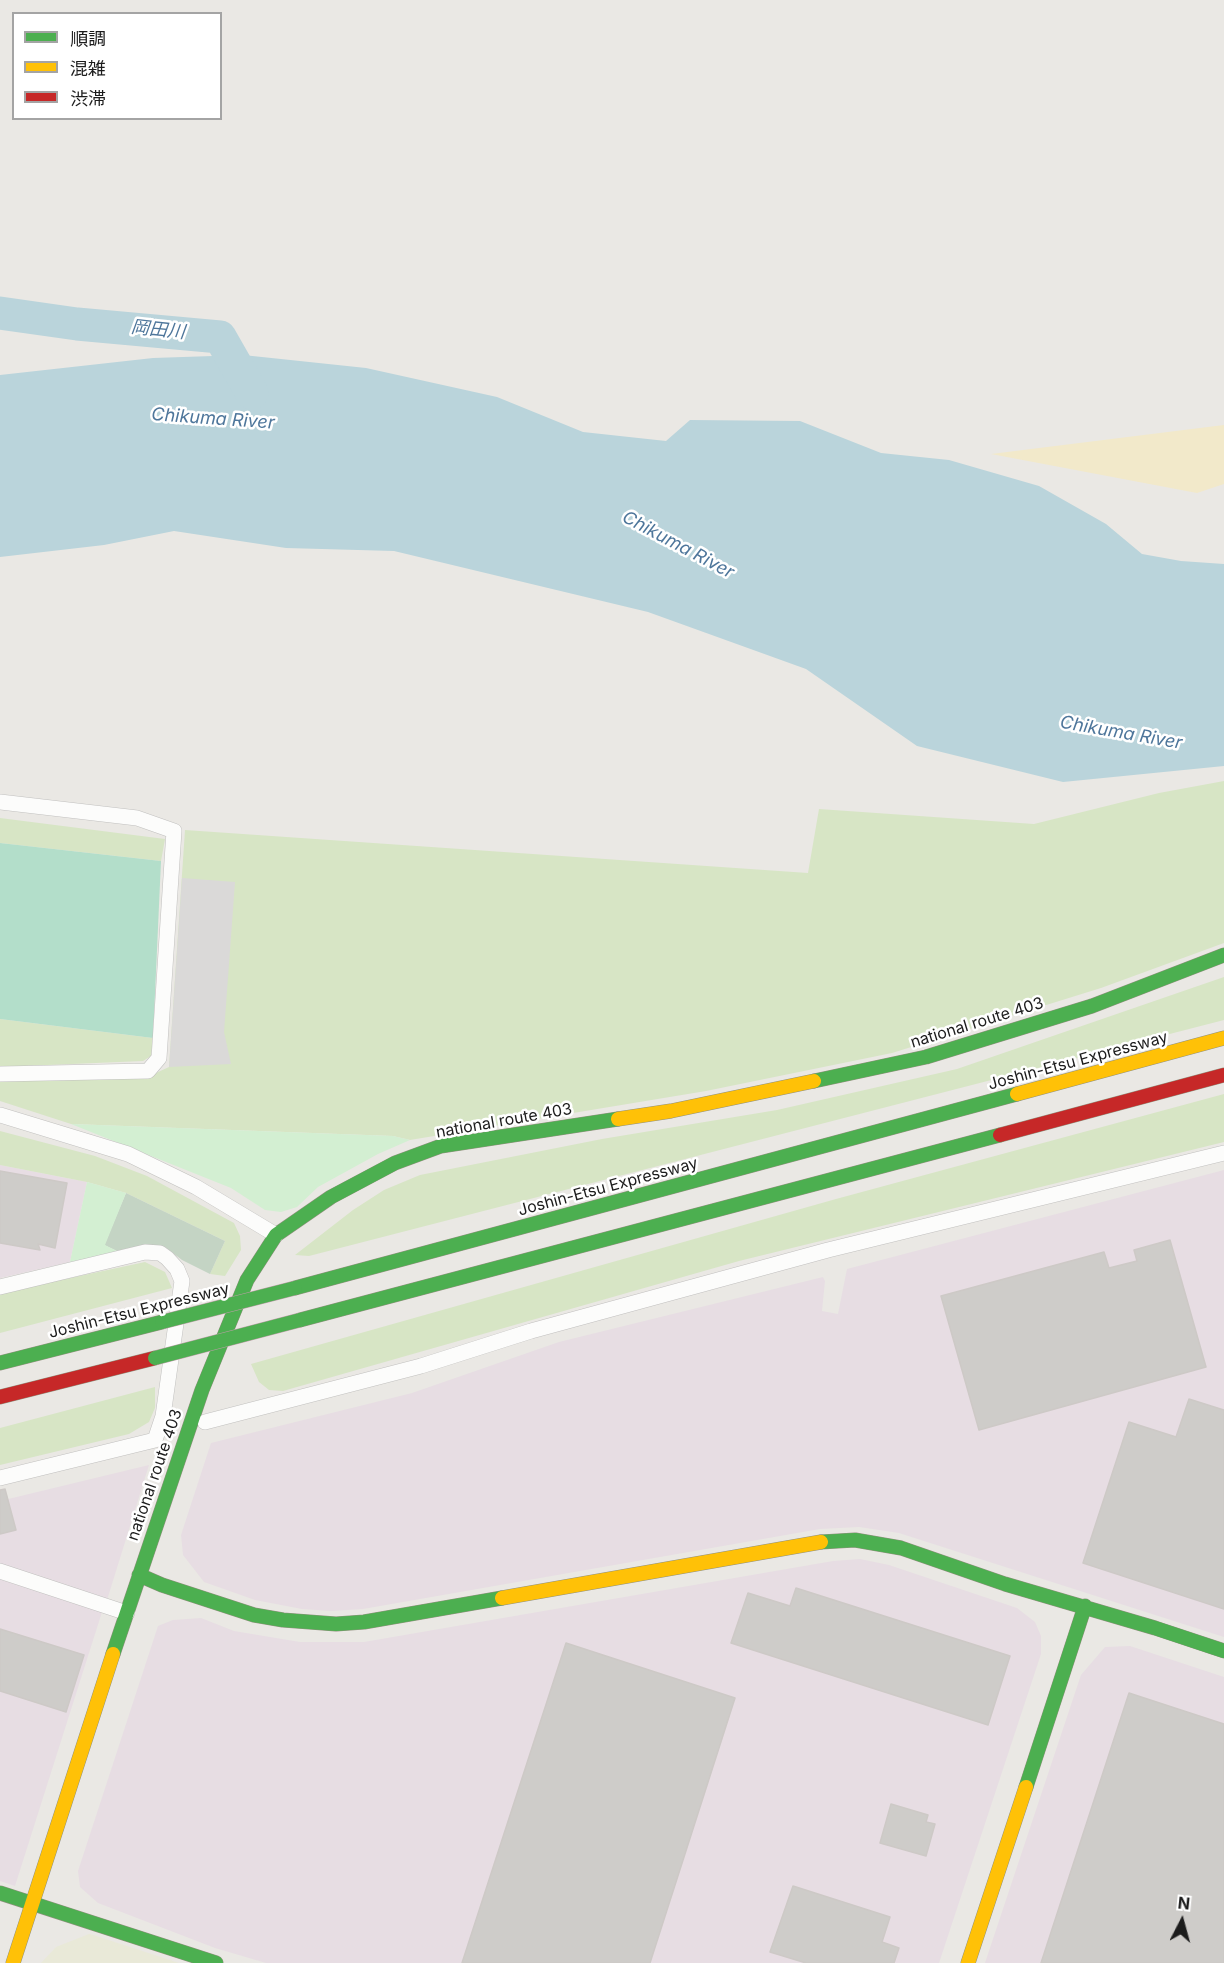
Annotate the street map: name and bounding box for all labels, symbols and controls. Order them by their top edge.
legend [12,12,222,120]
text: 順調 [70,28,106,49]
text: 混雑 [70,58,106,79]
text: 渋滞 [70,88,106,109]
water label: 岡田川 [130,316,186,344]
water label: Chikuma River [151,404,275,434]
water label: Chikuma River [618,506,738,584]
water label: Chikuma River [1058,712,1184,754]
street label: national route 403 [908,994,1046,1052]
street label: Joshin-Etsu Expressway [986,1028,1170,1094]
street label: national route 403 [434,1100,574,1142]
street label: Joshin-Etsu Expressway [516,1154,700,1220]
street label: Joshin-Etsu Expressway [47,1279,231,1343]
street label: national route 403 [123,1407,187,1543]
north arrow [1152,1891,1212,1951]
text: N [1177,1893,1191,1914]

